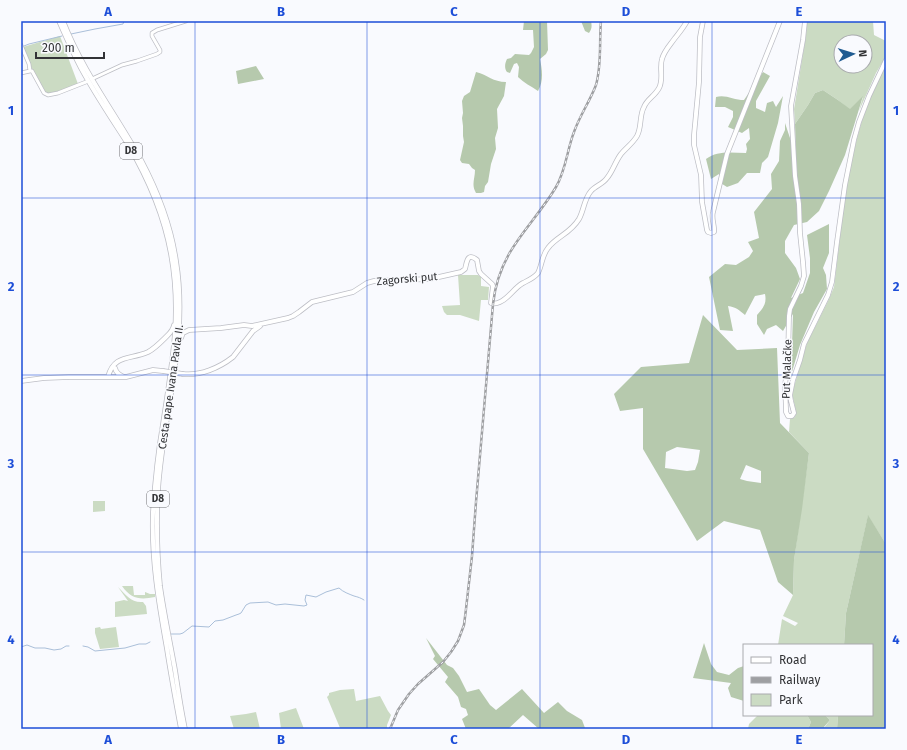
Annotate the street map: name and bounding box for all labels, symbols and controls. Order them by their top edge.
text: A [103,4,112,19]
text: B [277,4,285,19]
text: C [450,4,458,19]
text: D [622,4,631,19]
text: E [796,4,803,19]
scale bar [36,34,104,60]
north arrow [833,34,873,74]
text: 200 m [42,41,75,55]
text: N [856,49,869,57]
text: 1 [8,103,14,118]
text: 1 [893,103,899,118]
road number: D8 [120,143,142,159]
street label: Zagorski put [376,270,438,288]
text: 2 [8,279,15,294]
text: 2 [893,279,900,294]
street label: Cesta pape Ivana Pavla II. [156,323,186,450]
street label: Put Malačke [779,339,795,399]
text: 3 [7,456,15,471]
text: 3 [892,456,900,471]
road number: D8 [147,491,169,507]
text: 4 [7,632,15,647]
text: 4 [892,632,900,647]
legend [743,644,873,716]
text: Road [779,653,807,667]
text: Railway [779,673,820,687]
text: Park [779,693,803,707]
text: A [103,732,112,747]
text: B [277,732,285,747]
text: C [450,732,458,747]
text: D [622,732,631,747]
text: E [796,732,803,747]

